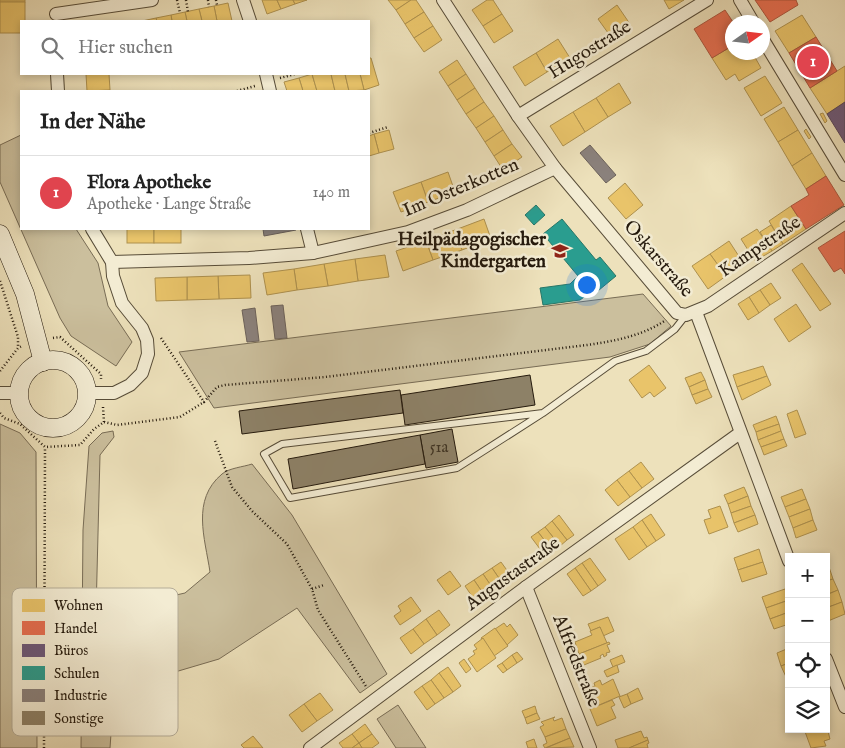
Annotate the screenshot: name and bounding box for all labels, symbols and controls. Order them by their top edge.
street label: Hugostraße [544,15,636,85]
north arrow [725,15,770,60]
search box [20,20,370,75]
icon: search [38,34,66,62]
text: Hier suchen [78,36,173,60]
pin: 1 [797,43,829,81]
text: In der Nähe [40,109,146,136]
street label: Im Osterkotten [399,153,523,223]
text: Flora Apotheke [87,171,211,195]
text: 1 [53,183,59,203]
text: 140 m [312,183,350,203]
text: Apotheke · Lange Straße [87,195,251,215]
street label: Kampstraße [714,211,806,283]
street label: Oskarstraße [618,215,698,303]
place label: Heilpädagogischer Kindergarten [398,228,547,274]
school or university icon: Heilpädagogischer Kindergarten [550,241,570,261]
your location [574,272,600,298]
house number: 51a [430,438,448,458]
street label: Augustastraße [460,531,565,617]
map controls [785,553,830,733]
button: + [785,553,830,598]
legend [12,588,178,736]
text: Wohnen [54,597,103,615]
button: − [785,598,830,643]
street label: Alfredstraße [546,610,606,711]
text: Handel [54,620,97,638]
text: Büros [54,642,88,660]
button: locate [785,643,830,688]
text: Schulen [54,665,100,683]
text: Industrie [54,687,108,705]
button: layers [785,688,830,733]
text: Sonstige [54,710,104,728]

